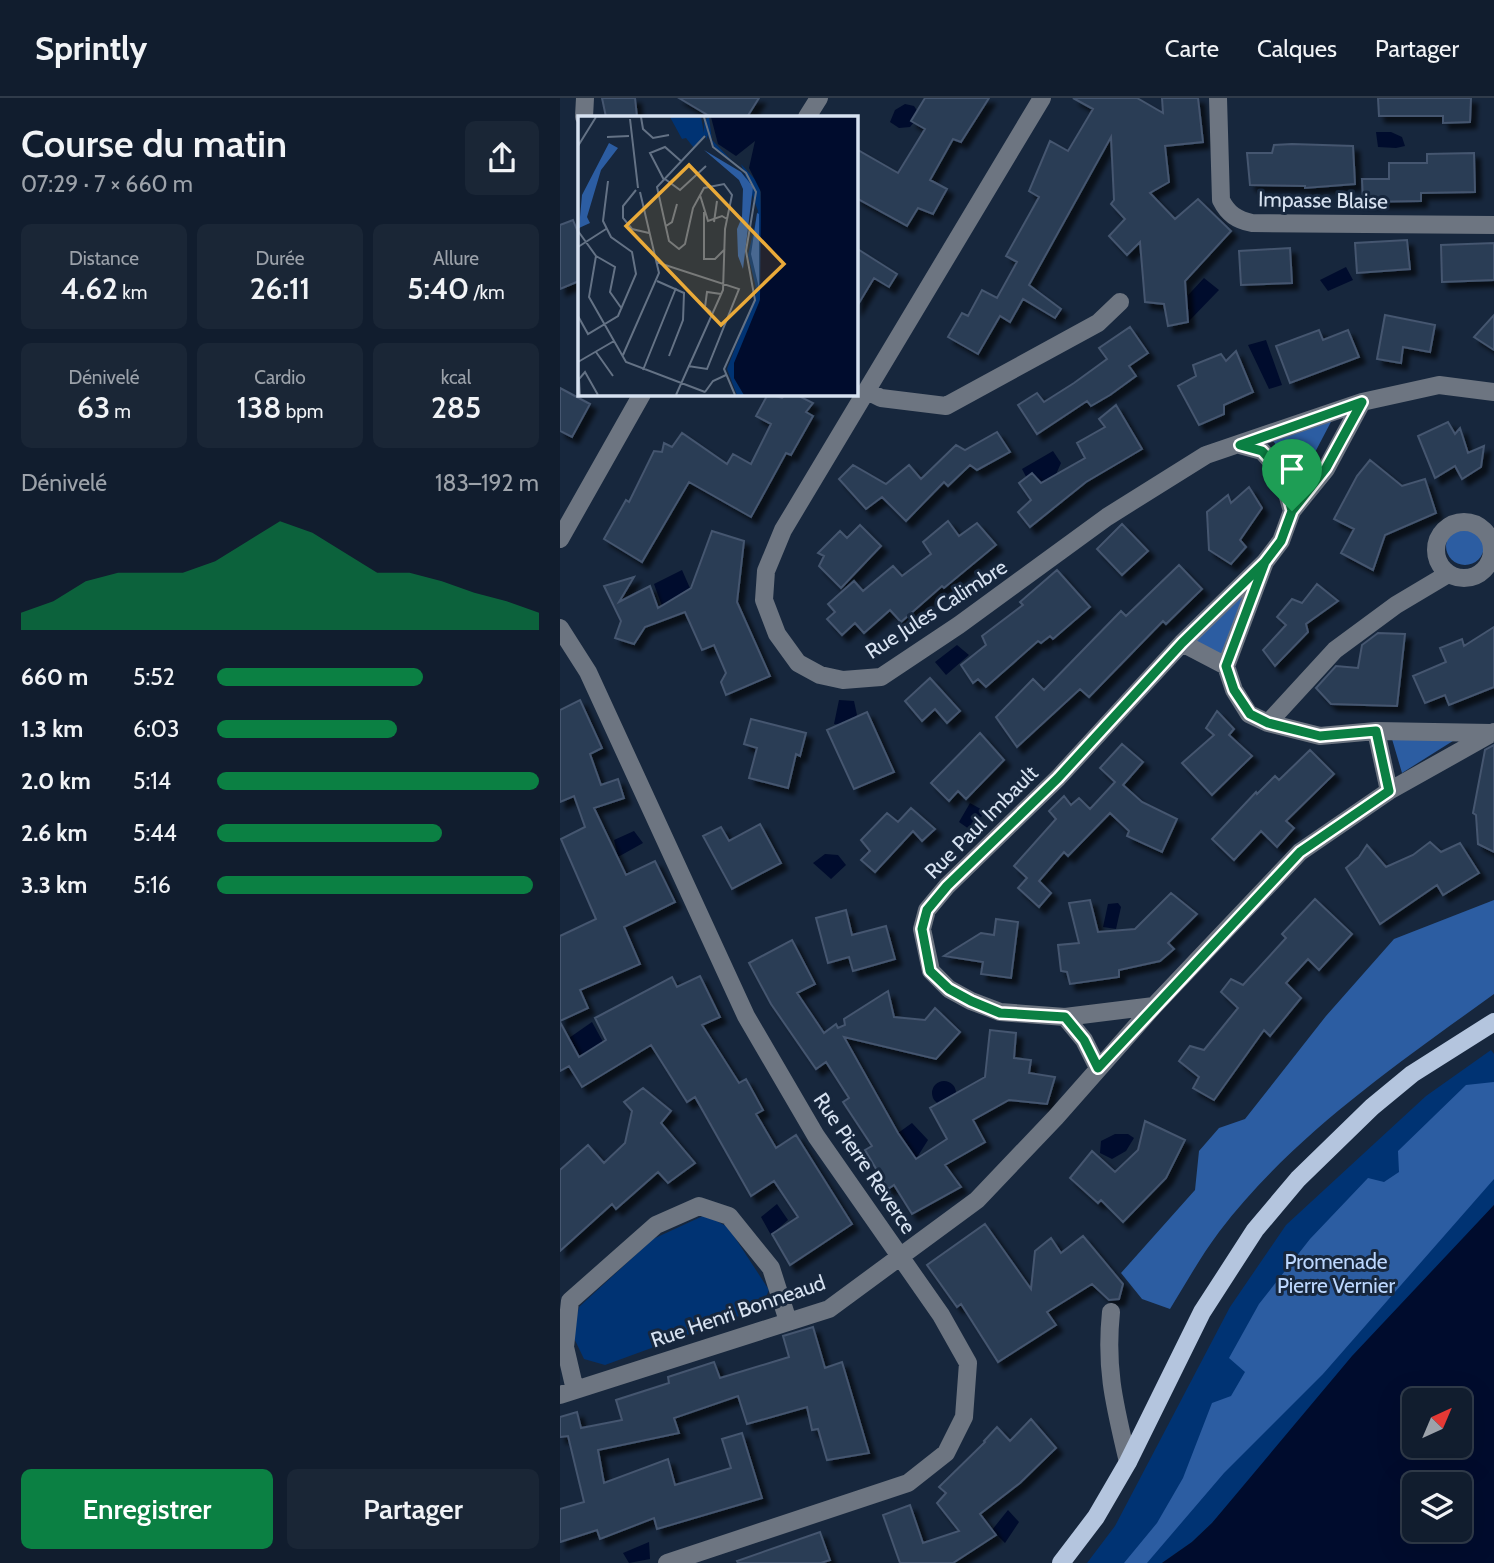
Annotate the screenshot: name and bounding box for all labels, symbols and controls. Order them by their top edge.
text: Sprintly [35,28,147,68]
text: Carte [1165,34,1219,63]
text: Calques [1257,34,1337,63]
text: Partager [1375,34,1459,63]
inset map [578,116,858,396]
text: Course du matin [21,120,287,167]
button: share [465,121,539,195]
text: 07:29 · 7 × 660 m [21,170,193,198]
street label: Impasse Blaise [1258,186,1388,214]
text: Distance [69,247,139,270]
text: Durée [256,247,304,270]
text: Allure [433,247,479,270]
text: 4.62 [61,270,118,307]
text: 26:11 [250,270,310,307]
text: 5:40 [407,270,469,307]
text: km [118,281,147,304]
text: /km [469,281,505,304]
text: Dénivelé [68,366,140,389]
text: Cardio [254,366,306,389]
text: kcal [441,366,471,389]
text: 63 [77,389,110,426]
text: 138 [236,389,281,426]
text: 285 [431,389,481,426]
text: m [110,400,131,423]
text: bpm [281,400,324,423]
pin [1262,439,1322,511]
icon: arrive [1273,450,1311,488]
text: Dénivelé [21,469,107,497]
text: 183–192 m [435,469,539,497]
street label: Rue Jules Calimbre [861,554,1012,664]
text: 660 m [21,663,88,691]
text: 5:52 [133,663,175,691]
text: 1.3 km [21,715,83,743]
text: 6:03 [133,715,179,743]
street label: Rue Paul Imbault [919,760,1043,884]
text: 2.0 km [21,767,91,795]
text: 5:14 [133,767,171,795]
text: 2.6 km [21,819,88,847]
text: 5:44 [133,819,177,847]
text: 3.3 km [21,871,87,899]
text: 5:16 [133,871,171,899]
street label: Rue Pierre Reverce [809,1088,922,1238]
park label: Promenade Pierre Vernier [1277,1249,1395,1298]
street label: Rue Henri Bonneaud [648,1269,828,1353]
north arrow [1402,1388,1472,1458]
map controls [1402,1388,1472,1542]
button: Enregistrer [21,1469,273,1549]
button: Partager [287,1469,539,1549]
button: layers [1402,1472,1472,1542]

